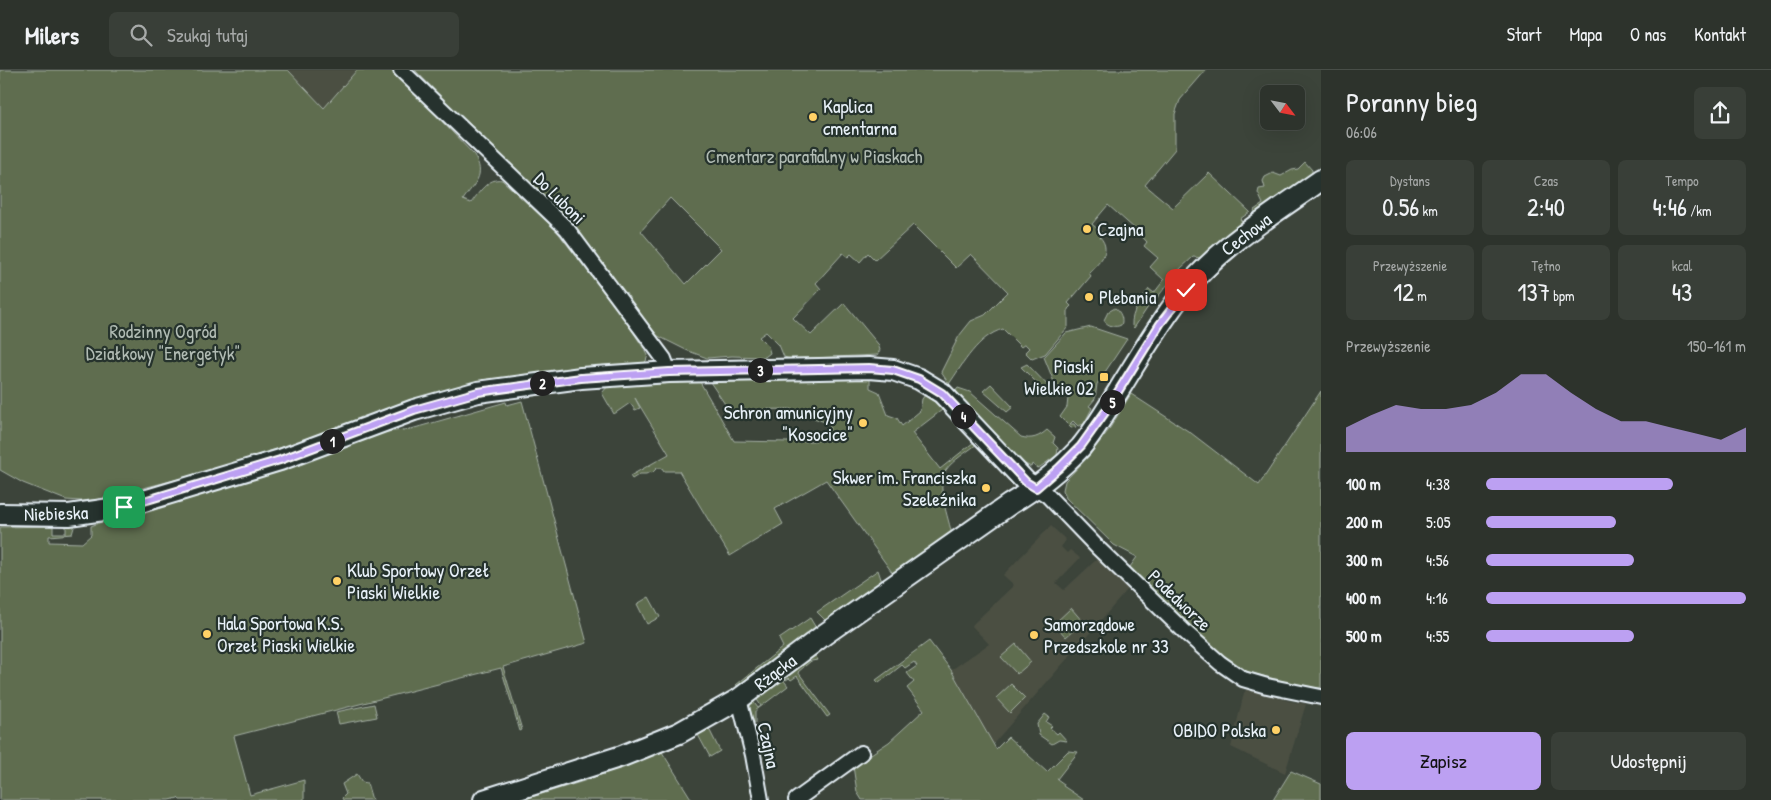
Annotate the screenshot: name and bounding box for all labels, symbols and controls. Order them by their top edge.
search box [109,12,459,57]
text: Milers [25,19,79,51]
icon: search [127,21,155,49]
text: Szukaj tutaj [167,22,248,48]
text: Start [1507,22,1541,47]
text: Mapa [1569,22,1602,47]
text: O nas [1630,22,1666,47]
text: Kontakt [1694,22,1746,47]
text: Poranny bieg [1346,83,1478,121]
north arrow [1260,85,1305,130]
map controls [1260,85,1305,130]
button: share [1694,87,1746,139]
place label: Kaplica cmentarna [823,93,897,141]
marker: Kaplica cmentarna [807,111,819,123]
text: 06:06 [1346,121,1377,143]
park label: Cmentarz parafialny w Piaskach [706,143,922,169]
street label: Do Luboni [528,166,592,230]
text: Dystans [1390,171,1430,190]
text: Czas [1534,171,1558,190]
text: Tempo [1665,171,1699,190]
text: 0.56 [1382,190,1419,224]
text: 2:40 [1527,190,1565,224]
text: 4:46 [1652,190,1687,224]
text: km [1419,201,1438,220]
text: /km [1687,201,1712,220]
street label: Cechowa [1215,206,1277,262]
place label: Czajna [1097,216,1144,242]
marker: Czajna [1081,223,1093,235]
text: Przewyższenie [1373,256,1447,275]
text: Tętno [1532,256,1560,275]
text: kcal [1672,256,1692,275]
pin [1165,269,1207,311]
text: 12 [1393,275,1414,309]
text: 137 [1517,275,1550,309]
text: 43 [1672,275,1692,309]
icon: check [1172,276,1200,304]
place label: Plebania [1099,284,1157,310]
text: m [1414,286,1427,305]
text: bpm [1550,286,1575,305]
marker: Plebania [1083,291,1095,303]
park label: Rodzinny Ogród Działkowy "Energetyk" [86,318,240,366]
text: Przewyższenie [1346,335,1431,357]
text: 150–161 m [1687,335,1746,357]
place label: Piaski Wielkie 02 [1024,353,1094,401]
pin: 3 [748,358,772,382]
text: 3 [757,361,764,380]
pin: 2 [530,370,554,396]
marker: Piaski Wielkie 02 [1098,371,1110,383]
text: 2 [539,374,546,393]
pin: 5 [1100,390,1124,414]
text: 5 [1110,393,1115,412]
place label: Schron amunicyjny "Kosocice" [724,399,853,447]
pin: 4 [950,404,976,428]
text: 4 [961,407,966,426]
marker: Schron amunicyjny "Kosocice" [857,417,869,429]
pin: 1 [320,428,344,454]
text: 1 [330,432,335,451]
place label: Skwer im. Franciszka Szeleźnika [833,464,977,512]
text: 100 m [1346,473,1381,495]
text: 4:38 [1426,473,1450,495]
marker: Skwer im. Franciszka Szeleźnika [980,482,992,494]
pin [103,486,145,528]
icon: arrive [110,493,138,521]
street label: Niebieska [23,499,89,527]
text: 200 m [1346,511,1382,533]
text: 5:05 [1426,511,1450,533]
text: 300 m [1346,549,1382,571]
text: 4:56 [1426,549,1449,571]
place label: Klub Sportowy Orzeł Piaski Wielkie [347,557,490,605]
street label: Podedworze [1143,563,1218,637]
marker: Klub Sportowy Orzeł Piaski Wielkie [331,575,343,587]
text: 400 m [1346,587,1381,609]
text: 4:16 [1426,587,1448,609]
place label: Hala Sportowa K.S. Orzeł Piaski Wielkie [217,610,356,658]
place label: Samorządowe Przedszkole nr 33 [1044,611,1169,659]
text: 500 m [1346,625,1382,647]
text: 4:55 [1426,625,1449,647]
marker: Hala Sportowa K.S. Orzeł Piaski Wielkie [201,628,213,640]
marker: Samorządowe Przedszkole nr 33 [1028,629,1040,641]
street label: Rżącka [748,647,802,697]
place label: OBIDO Polska [1173,717,1267,743]
street label: Czajna [751,720,787,771]
marker: OBIDO Polska [1270,724,1282,736]
button: Zapisz [1346,732,1541,790]
button: Udostępnij [1551,732,1746,790]

